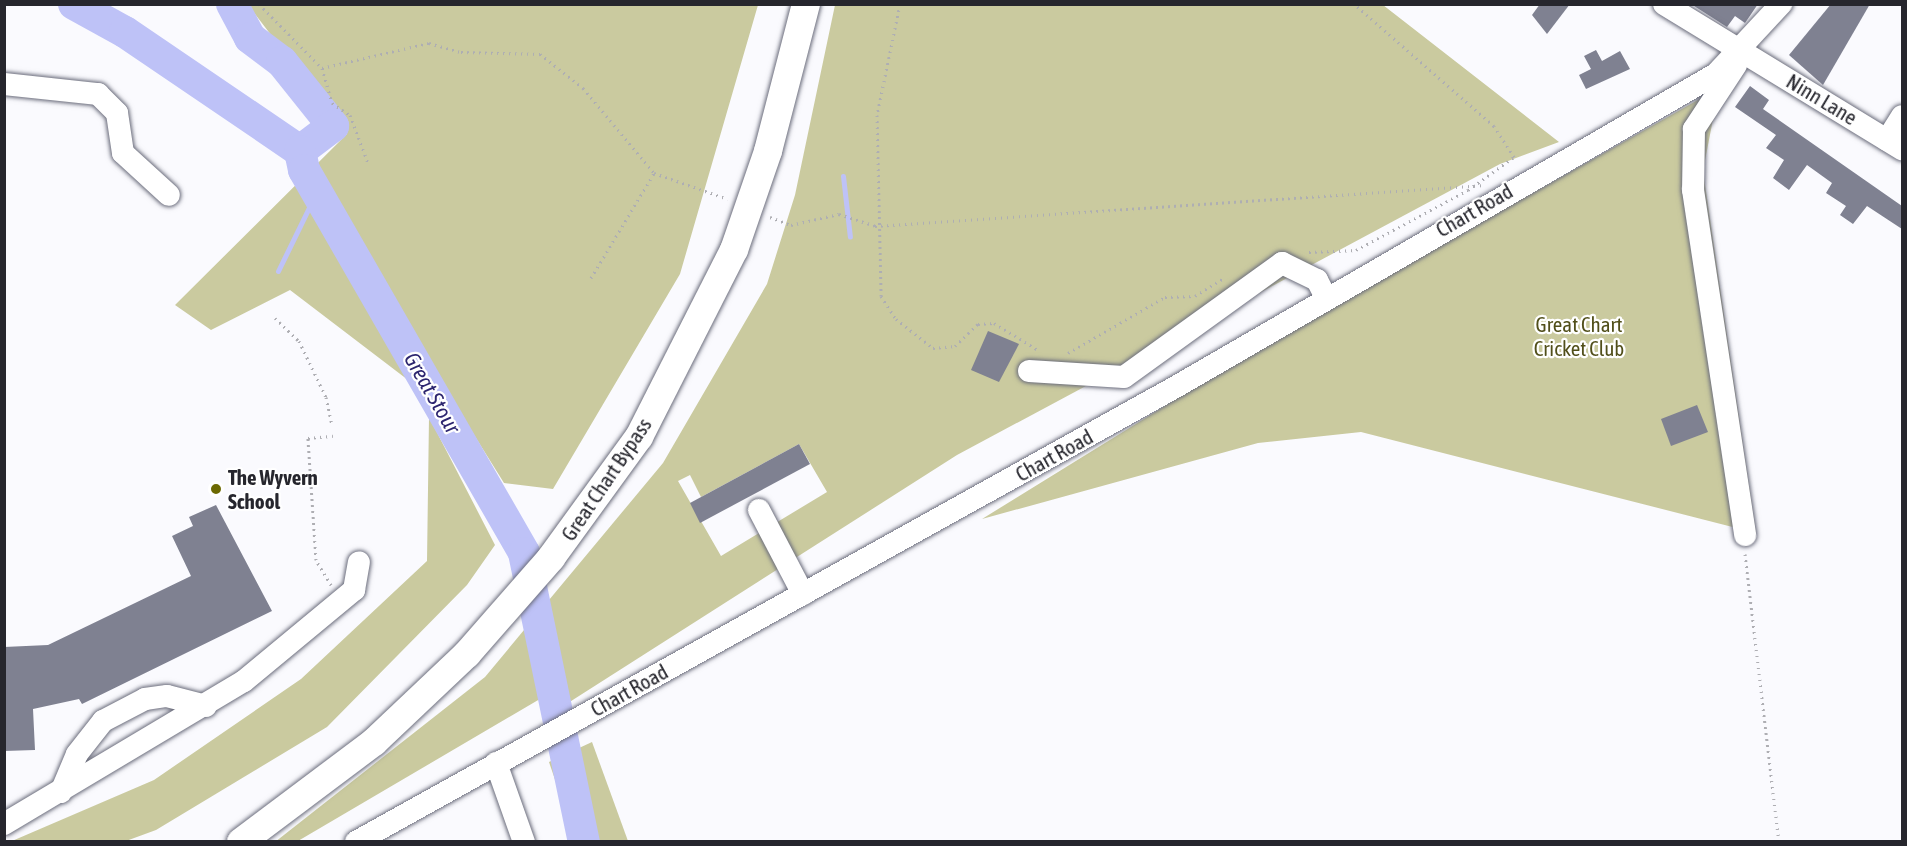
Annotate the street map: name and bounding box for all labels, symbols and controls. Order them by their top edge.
street label: Ninn Lane [1782,68,1862,130]
street label: Chart Road [1431,178,1517,242]
park label: Great Chart Cricket Club [1534,311,1624,361]
water label: Great Stour [398,348,466,438]
street label: Great Chart Bypass [556,413,656,545]
street label: Chart Road [1011,424,1097,486]
place label: The Wyvern School [228,464,318,514]
marker: The Wyvern School [209,482,223,496]
street label: Chart Road [586,659,672,721]

